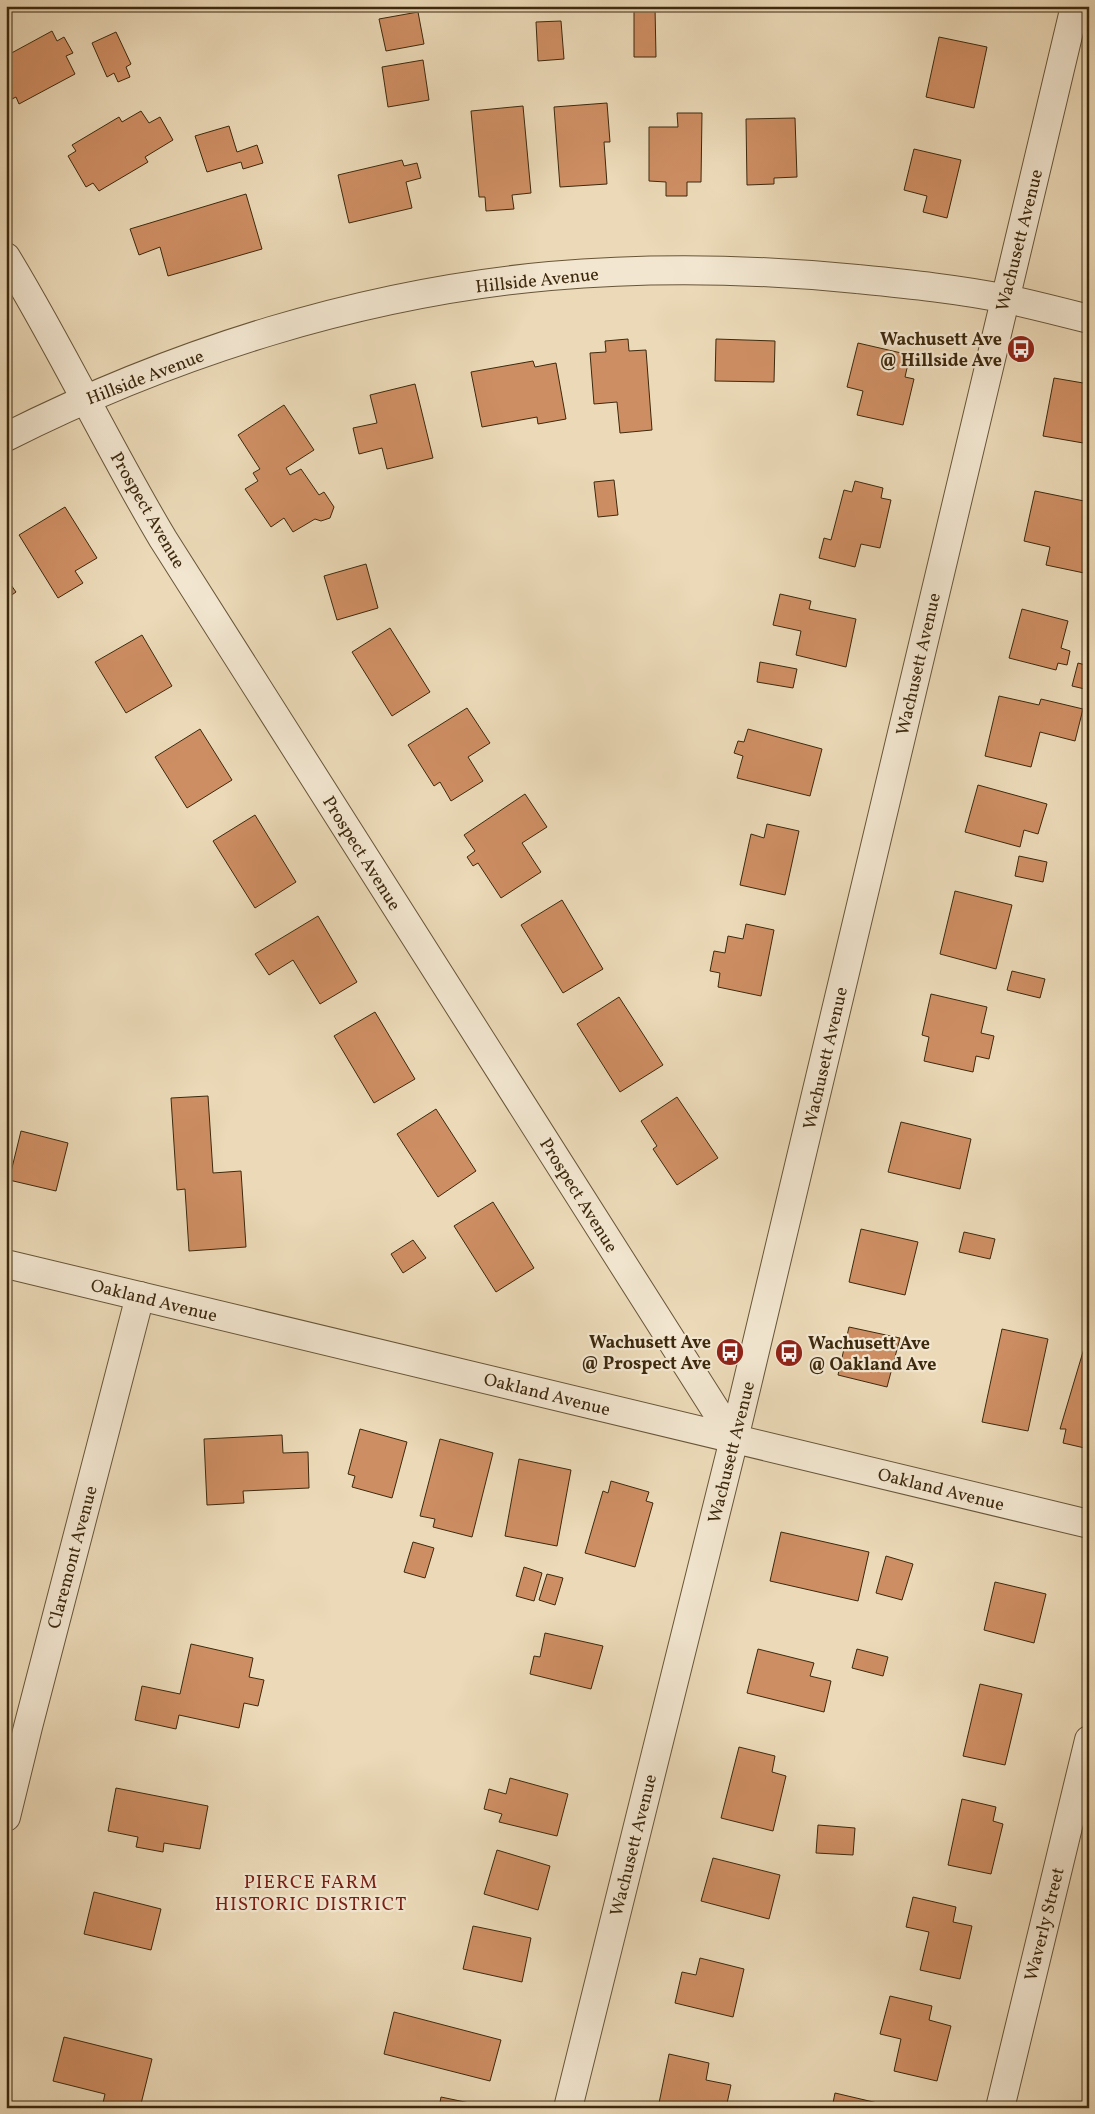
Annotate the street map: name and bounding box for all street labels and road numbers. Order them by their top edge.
street label: Wachusett Avenue [991,167,1050,314]
street label: Hillside Avenue [474,263,600,300]
street label: Hillside Avenue [83,345,208,412]
street label: Prospect Avenue [103,448,190,574]
street label: Wachusett Avenue [891,591,948,738]
street label: Prospect Avenue [315,792,406,916]
street label: Wachusett Avenue [798,985,855,1132]
street label: Prospect Avenue [532,1134,623,1258]
street label: Oakland Avenue [88,1274,220,1329]
street label: Oakland Avenue [481,1368,613,1423]
street label: Wachusett Avenue [703,1379,762,1526]
street label: Oakland Avenue [875,1463,1007,1518]
street label: Claremont Avenue [42,1483,105,1632]
street label: Wachusett Avenue [605,1772,664,1919]
street label: Waverly Street [1019,1865,1072,1984]

